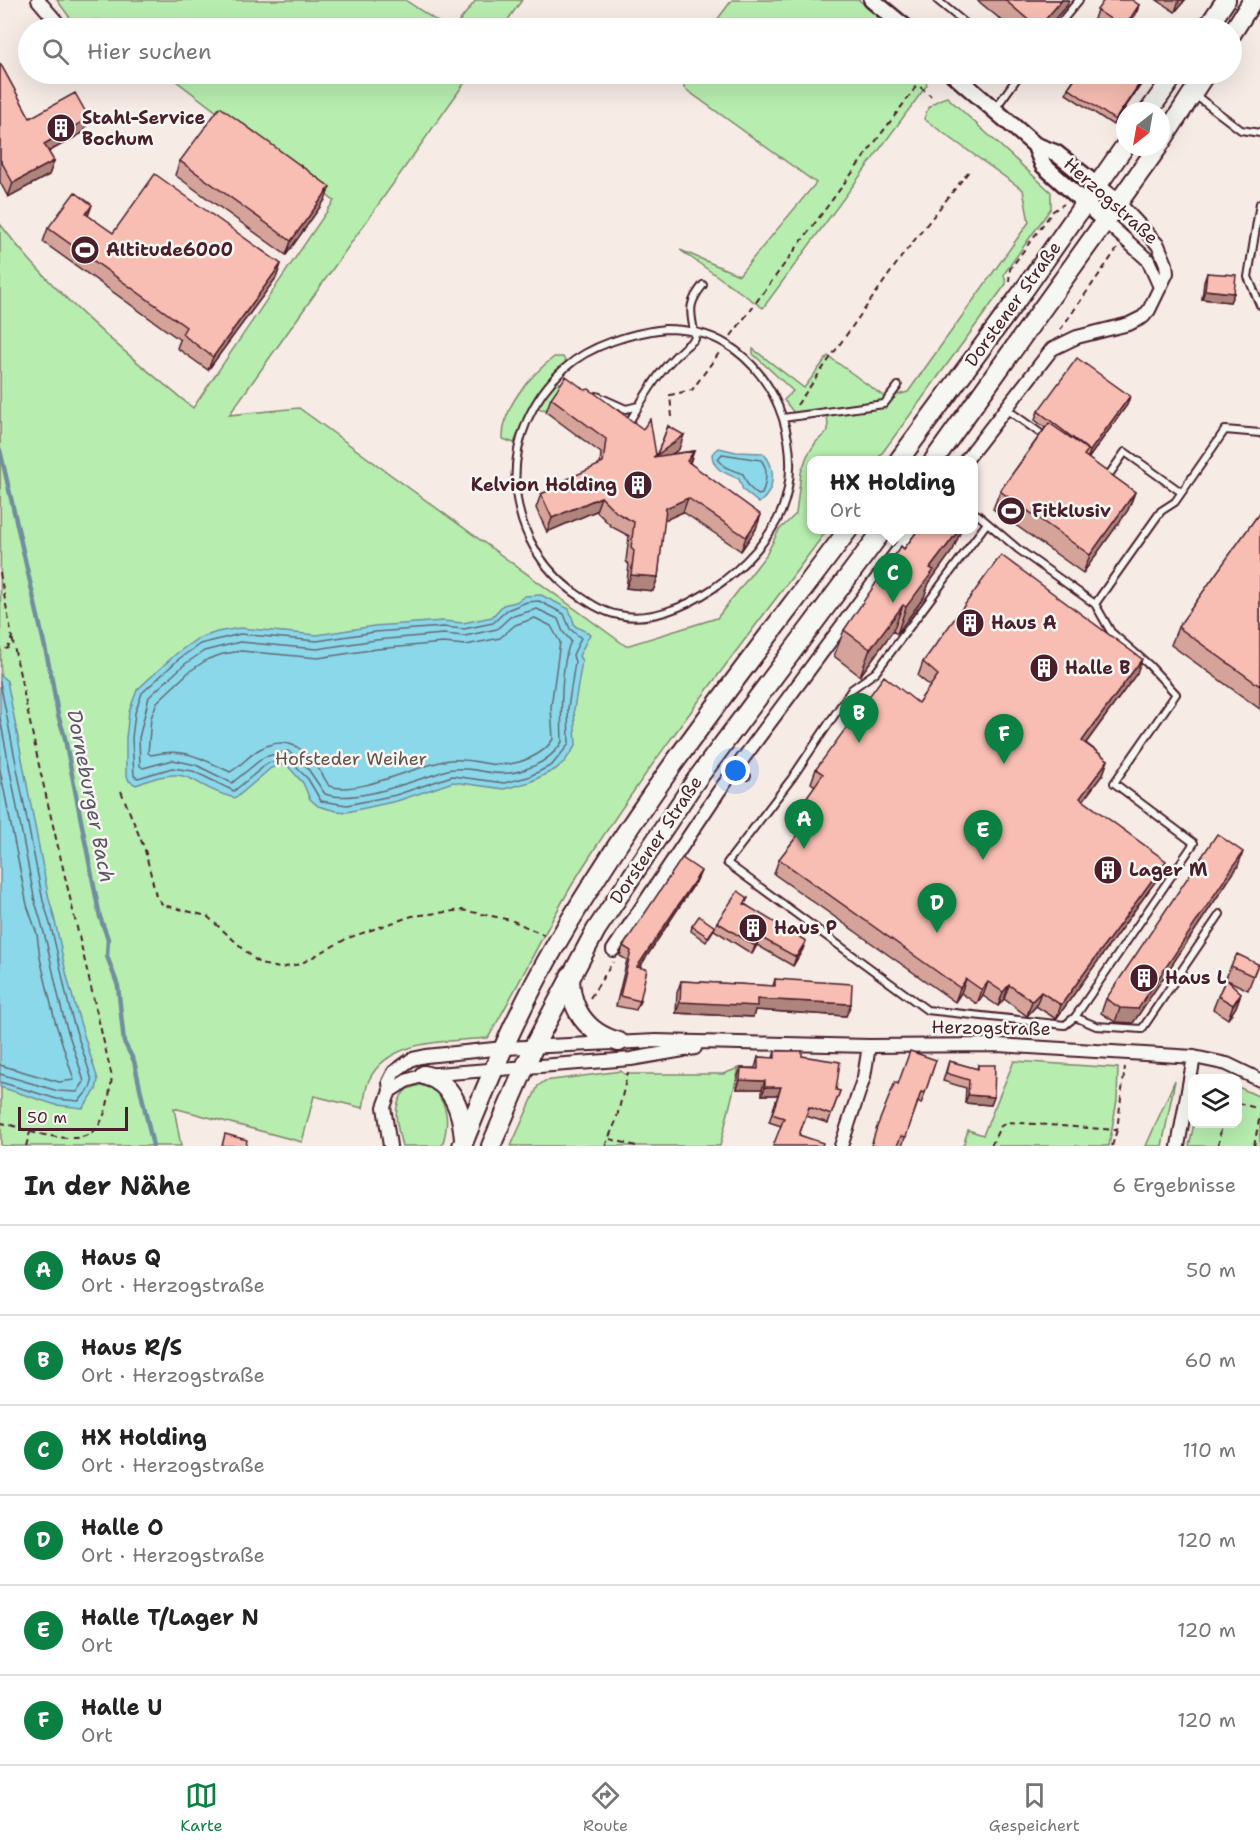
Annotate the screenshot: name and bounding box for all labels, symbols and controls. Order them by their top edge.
search box [18,18,1242,84]
icon: search [39,35,72,68]
text: Hier suchen [87,37,212,66]
north arrow [1116,102,1170,156]
place label: Stahl-Service Bochum [82,106,205,151]
building icon: Stahl-Service Bochum [45,112,77,144]
street label: Herzogstraße [1059,152,1163,250]
sports icon: Altitude6000 [69,234,101,266]
street label: Dorstener Straße [959,236,1067,372]
place label: Altitude6000 [106,238,233,262]
popup [807,456,978,534]
text: HX Holding [830,468,955,497]
building icon: Kelvion Holding [622,469,654,501]
place label: Kelvion Holding [471,473,617,497]
sports icon: Fitklusiv [995,495,1027,527]
text: Ort [830,497,862,523]
place label: Fitklusiv [1032,499,1111,523]
pin: C [874,554,912,603]
building icon: Haus A [954,607,986,639]
place label: Haus A [991,611,1057,635]
building icon: Halle B [1028,652,1060,684]
place label: Halle B [1065,656,1130,680]
pin: B [840,694,878,743]
water label: Dorneburger Bach [61,707,121,885]
pin: F [984,714,1024,764]
park label: Hofsteder Weiher [275,747,427,771]
your location [721,756,750,785]
street label: Dorstener Straße [604,771,708,909]
pin: A [784,800,824,849]
pin: E [964,810,1002,860]
building icon: Lager M [1092,854,1124,886]
place label: Lager M [1129,858,1208,882]
pin: D [918,884,956,933]
building icon: Haus P [737,912,769,944]
place label: Haus P [774,916,837,940]
building icon: Haus L [1128,962,1160,994]
place label: Haus L [1165,966,1227,990]
street label: Herzogstraße [931,1015,1051,1041]
map controls [1188,1074,1242,1128]
button: layers [1188,1074,1242,1128]
scale bar [18,1104,128,1132]
text: 50 m [27,1107,67,1128]
text: In der Nähe [24,1168,191,1203]
text: 6 Ergebnisse [1112,1172,1236,1198]
text: Haus Q [81,1243,161,1272]
text: A [36,1257,51,1283]
text: 50 m [1186,1257,1236,1283]
text: Ort · Herzogstraße [81,1272,265,1298]
text: Haus R/S [81,1333,182,1362]
text: B [37,1347,50,1373]
text: 60 m [1184,1347,1236,1373]
text: Ort · Herzogstraße [81,1362,265,1388]
text: HX Holding [81,1423,207,1452]
text: C [37,1437,50,1463]
text: 110 m [1182,1437,1236,1463]
text: Ort · Herzogstraße [81,1452,265,1478]
text: Halle O [81,1513,163,1542]
text: D [36,1527,51,1553]
text: 120 m [1177,1527,1236,1553]
text: Ort · Herzogstraße [81,1542,265,1568]
text: Halle T/Lager N [81,1603,259,1632]
text: E [37,1617,50,1643]
text: 120 m [1177,1617,1236,1643]
text: Ort [81,1632,113,1658]
text: Halle U [81,1693,162,1722]
text: F [38,1707,49,1733]
text: 120 m [1177,1707,1236,1733]
text: Ort [81,1722,113,1748]
tab: Karte [180,1779,223,1836]
tab: Route [583,1779,628,1836]
tab: Gespeichert [989,1779,1080,1836]

